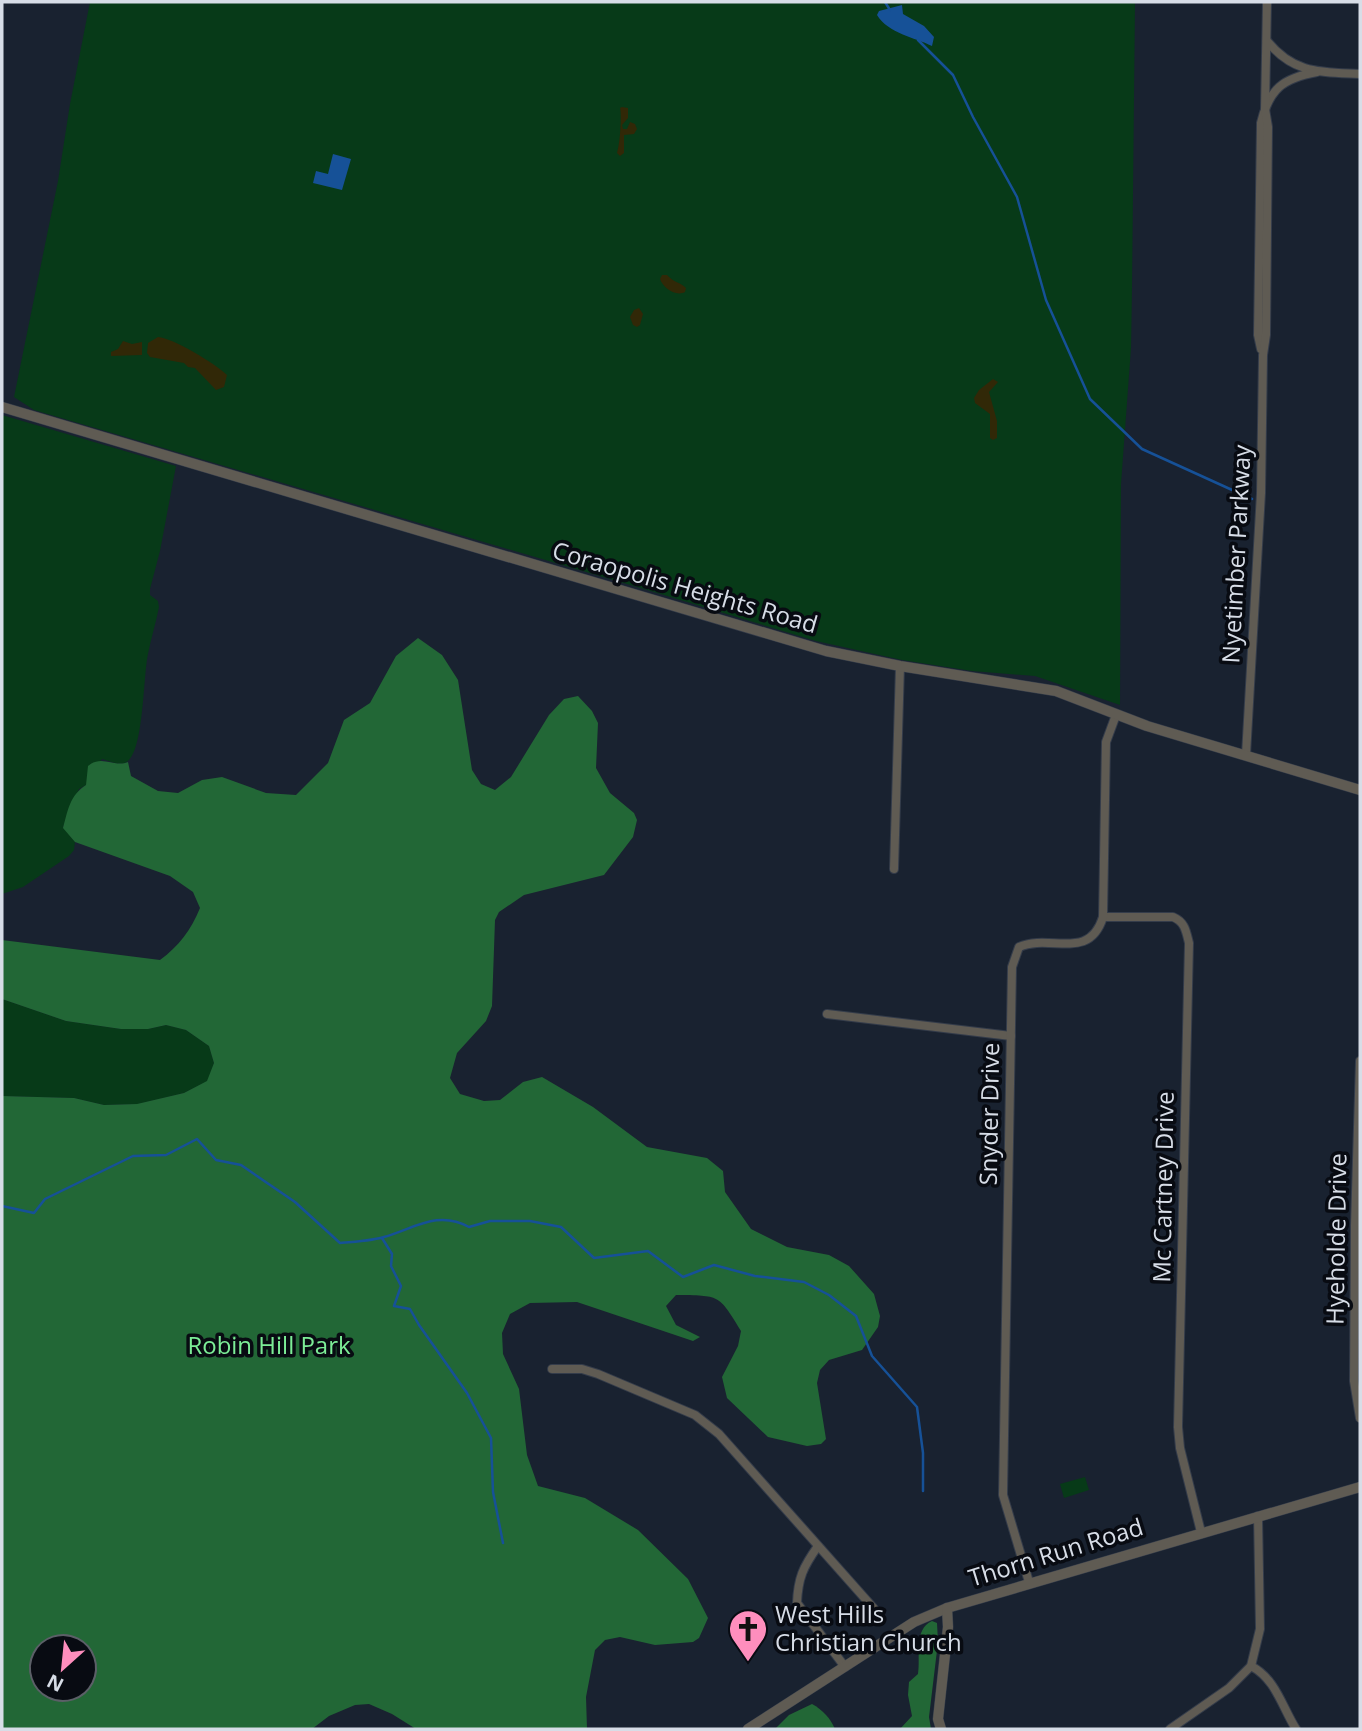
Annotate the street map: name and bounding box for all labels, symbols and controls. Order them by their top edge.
street label: Nyetimber Parkway [1213,443,1258,664]
street label: Coraopolis Heights Road [549,533,822,640]
street label: Snyder Drive [971,1042,1006,1186]
street label: Mc Cartney Drive [1144,1091,1181,1283]
street label: Hyeholde Drive [1318,1153,1353,1325]
park label: Robin Hill Park [187,1328,351,1361]
street label: Thorn Run Road [964,1509,1147,1594]
place label: West Hills Christian Church [775,1597,962,1658]
church icon: West Hills Christian Church [727,1608,769,1663]
north arrow [28,1633,98,1703]
text: N [42,1668,68,1698]

